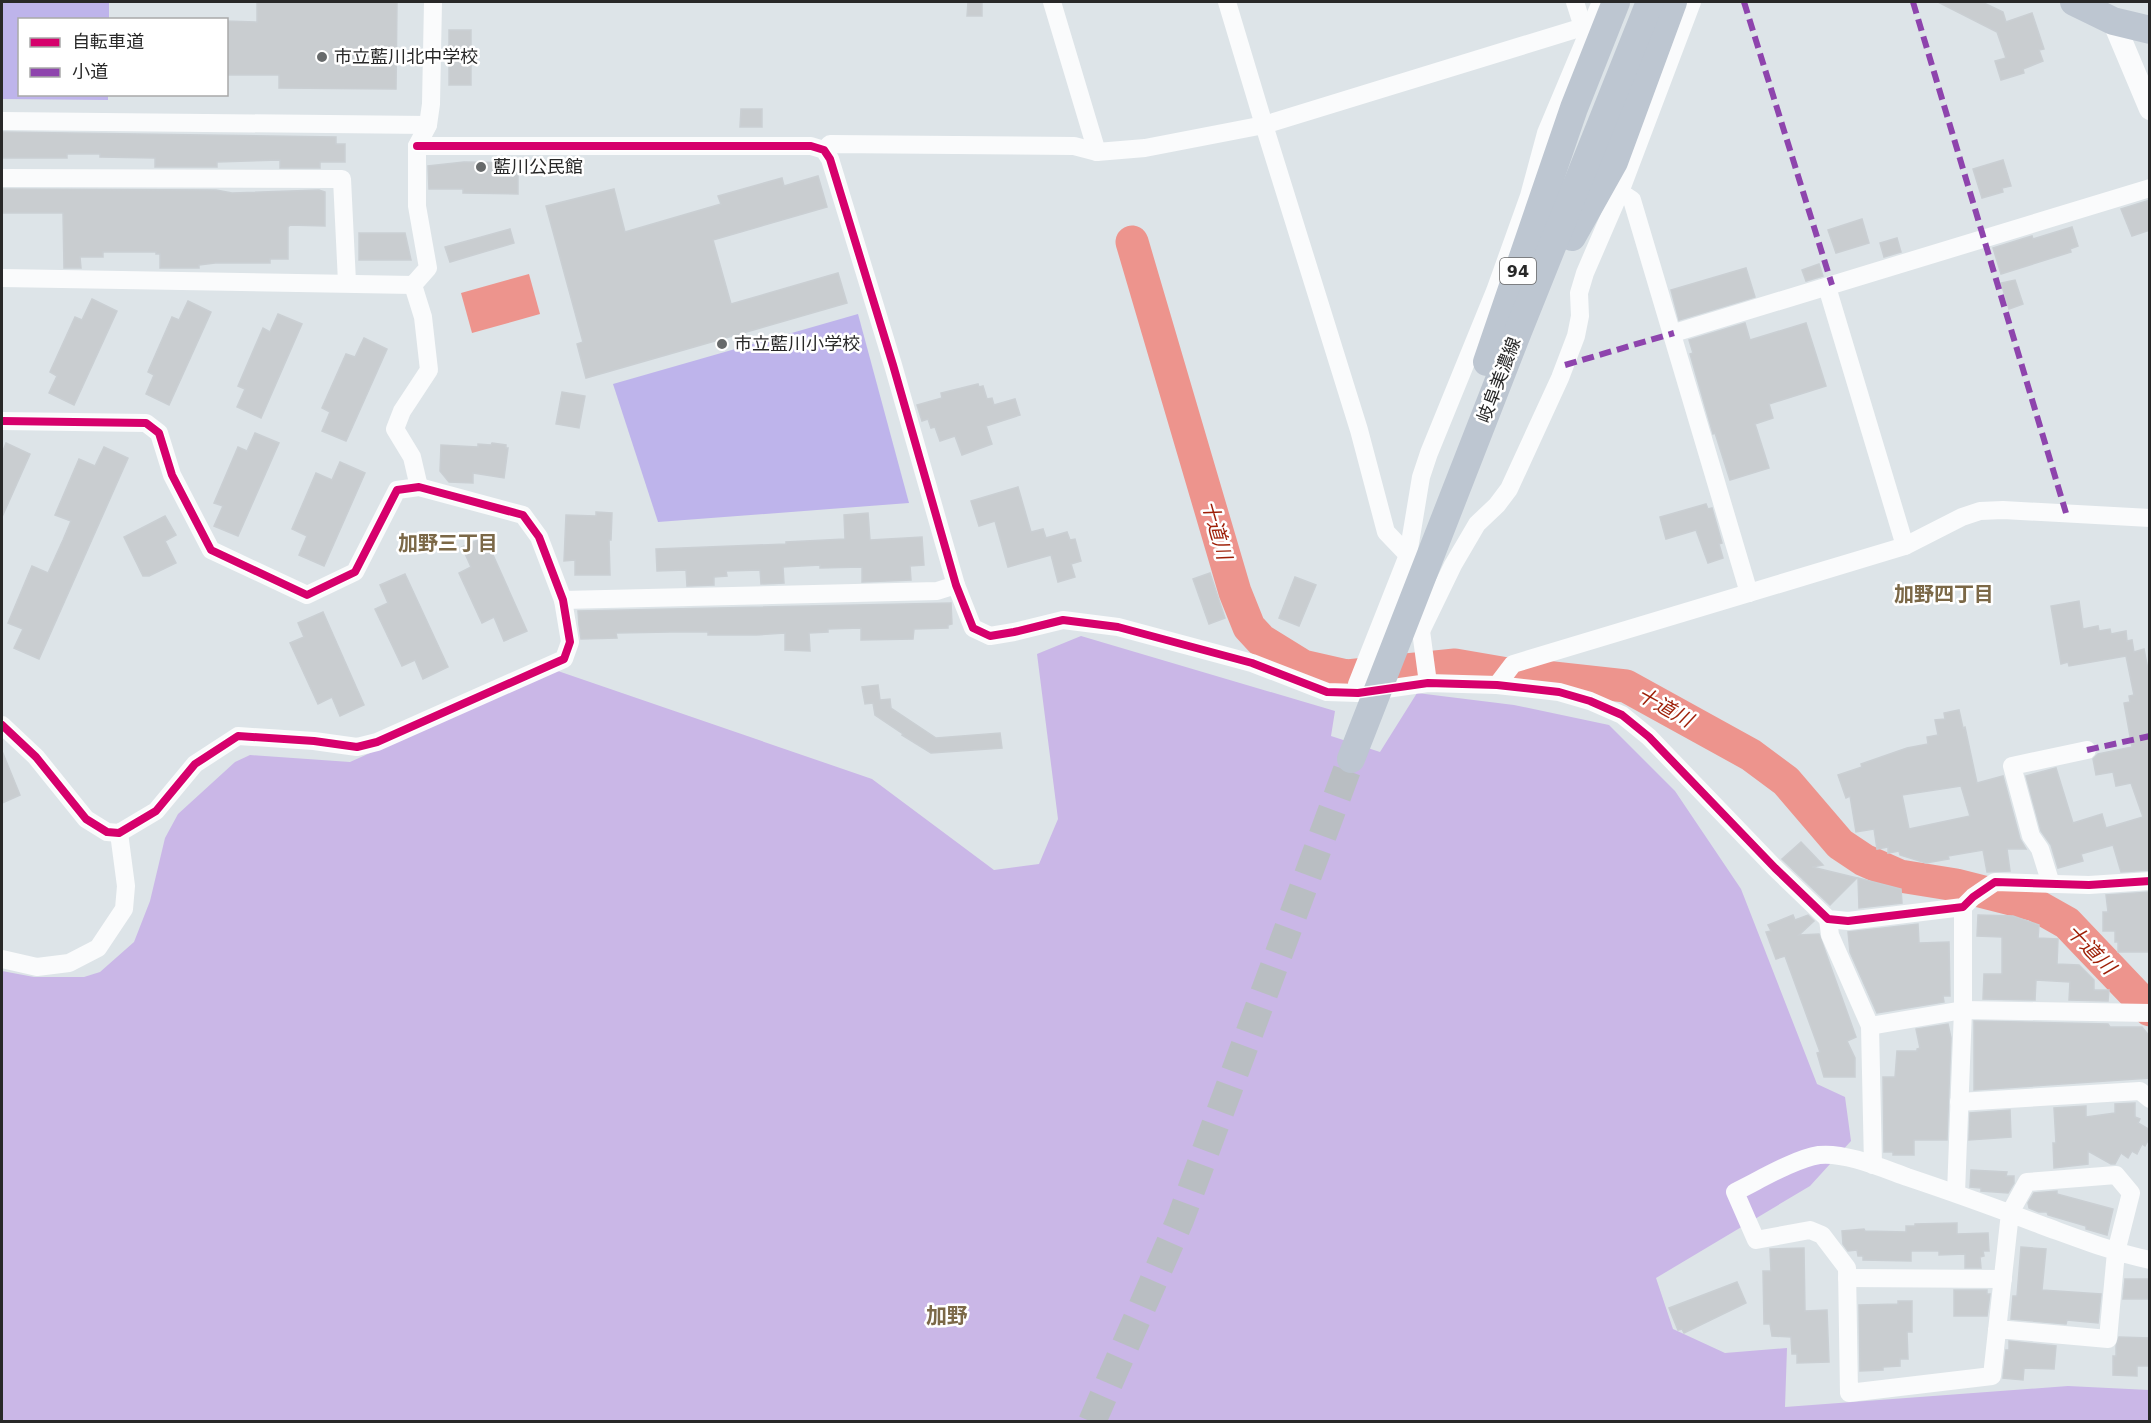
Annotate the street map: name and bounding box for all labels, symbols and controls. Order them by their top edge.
legend [18,18,228,96]
text: 自転車道 [72,31,144,52]
place label: 市立藍川北中学校 [334,46,478,67]
marker: 市立藍川北中学校 [315,50,329,64]
text: 小道 [72,61,108,82]
place label: 藍川公民館 [493,156,583,177]
marker: 藍川公民館 [474,160,488,174]
road number: 94 [1500,258,1536,284]
place label: 市立藍川小学校 [734,333,860,354]
street label: 岐阜美濃線 [1473,334,1524,426]
marker: 市立藍川小学校 [715,337,729,351]
water label: 十道川 [1197,498,1237,564]
district label: 加野三丁目 [398,531,498,555]
district label: 加野四丁目 [1894,582,1994,606]
water label: 十道川 [1633,682,1699,733]
water label: 十道川 [2062,919,2122,980]
district label: 加野 [926,1304,968,1328]

